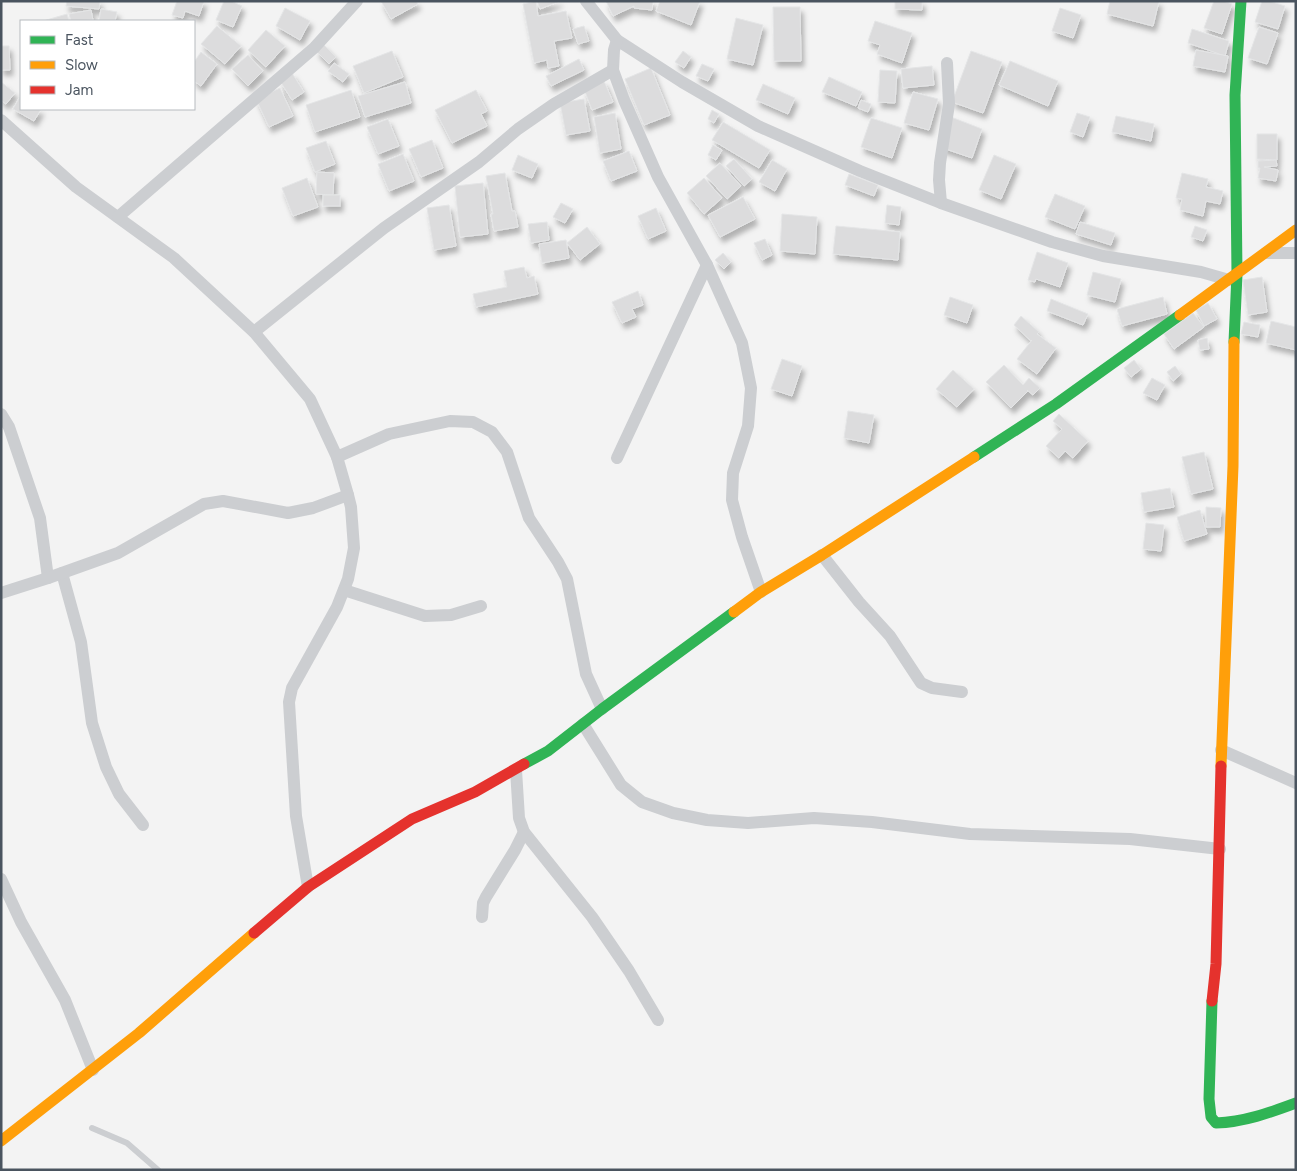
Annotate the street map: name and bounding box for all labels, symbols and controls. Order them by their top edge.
legend [20,20,195,110]
text: Fast [65,31,94,49]
text: Slow [65,56,98,74]
text: Jam [65,81,93,99]

